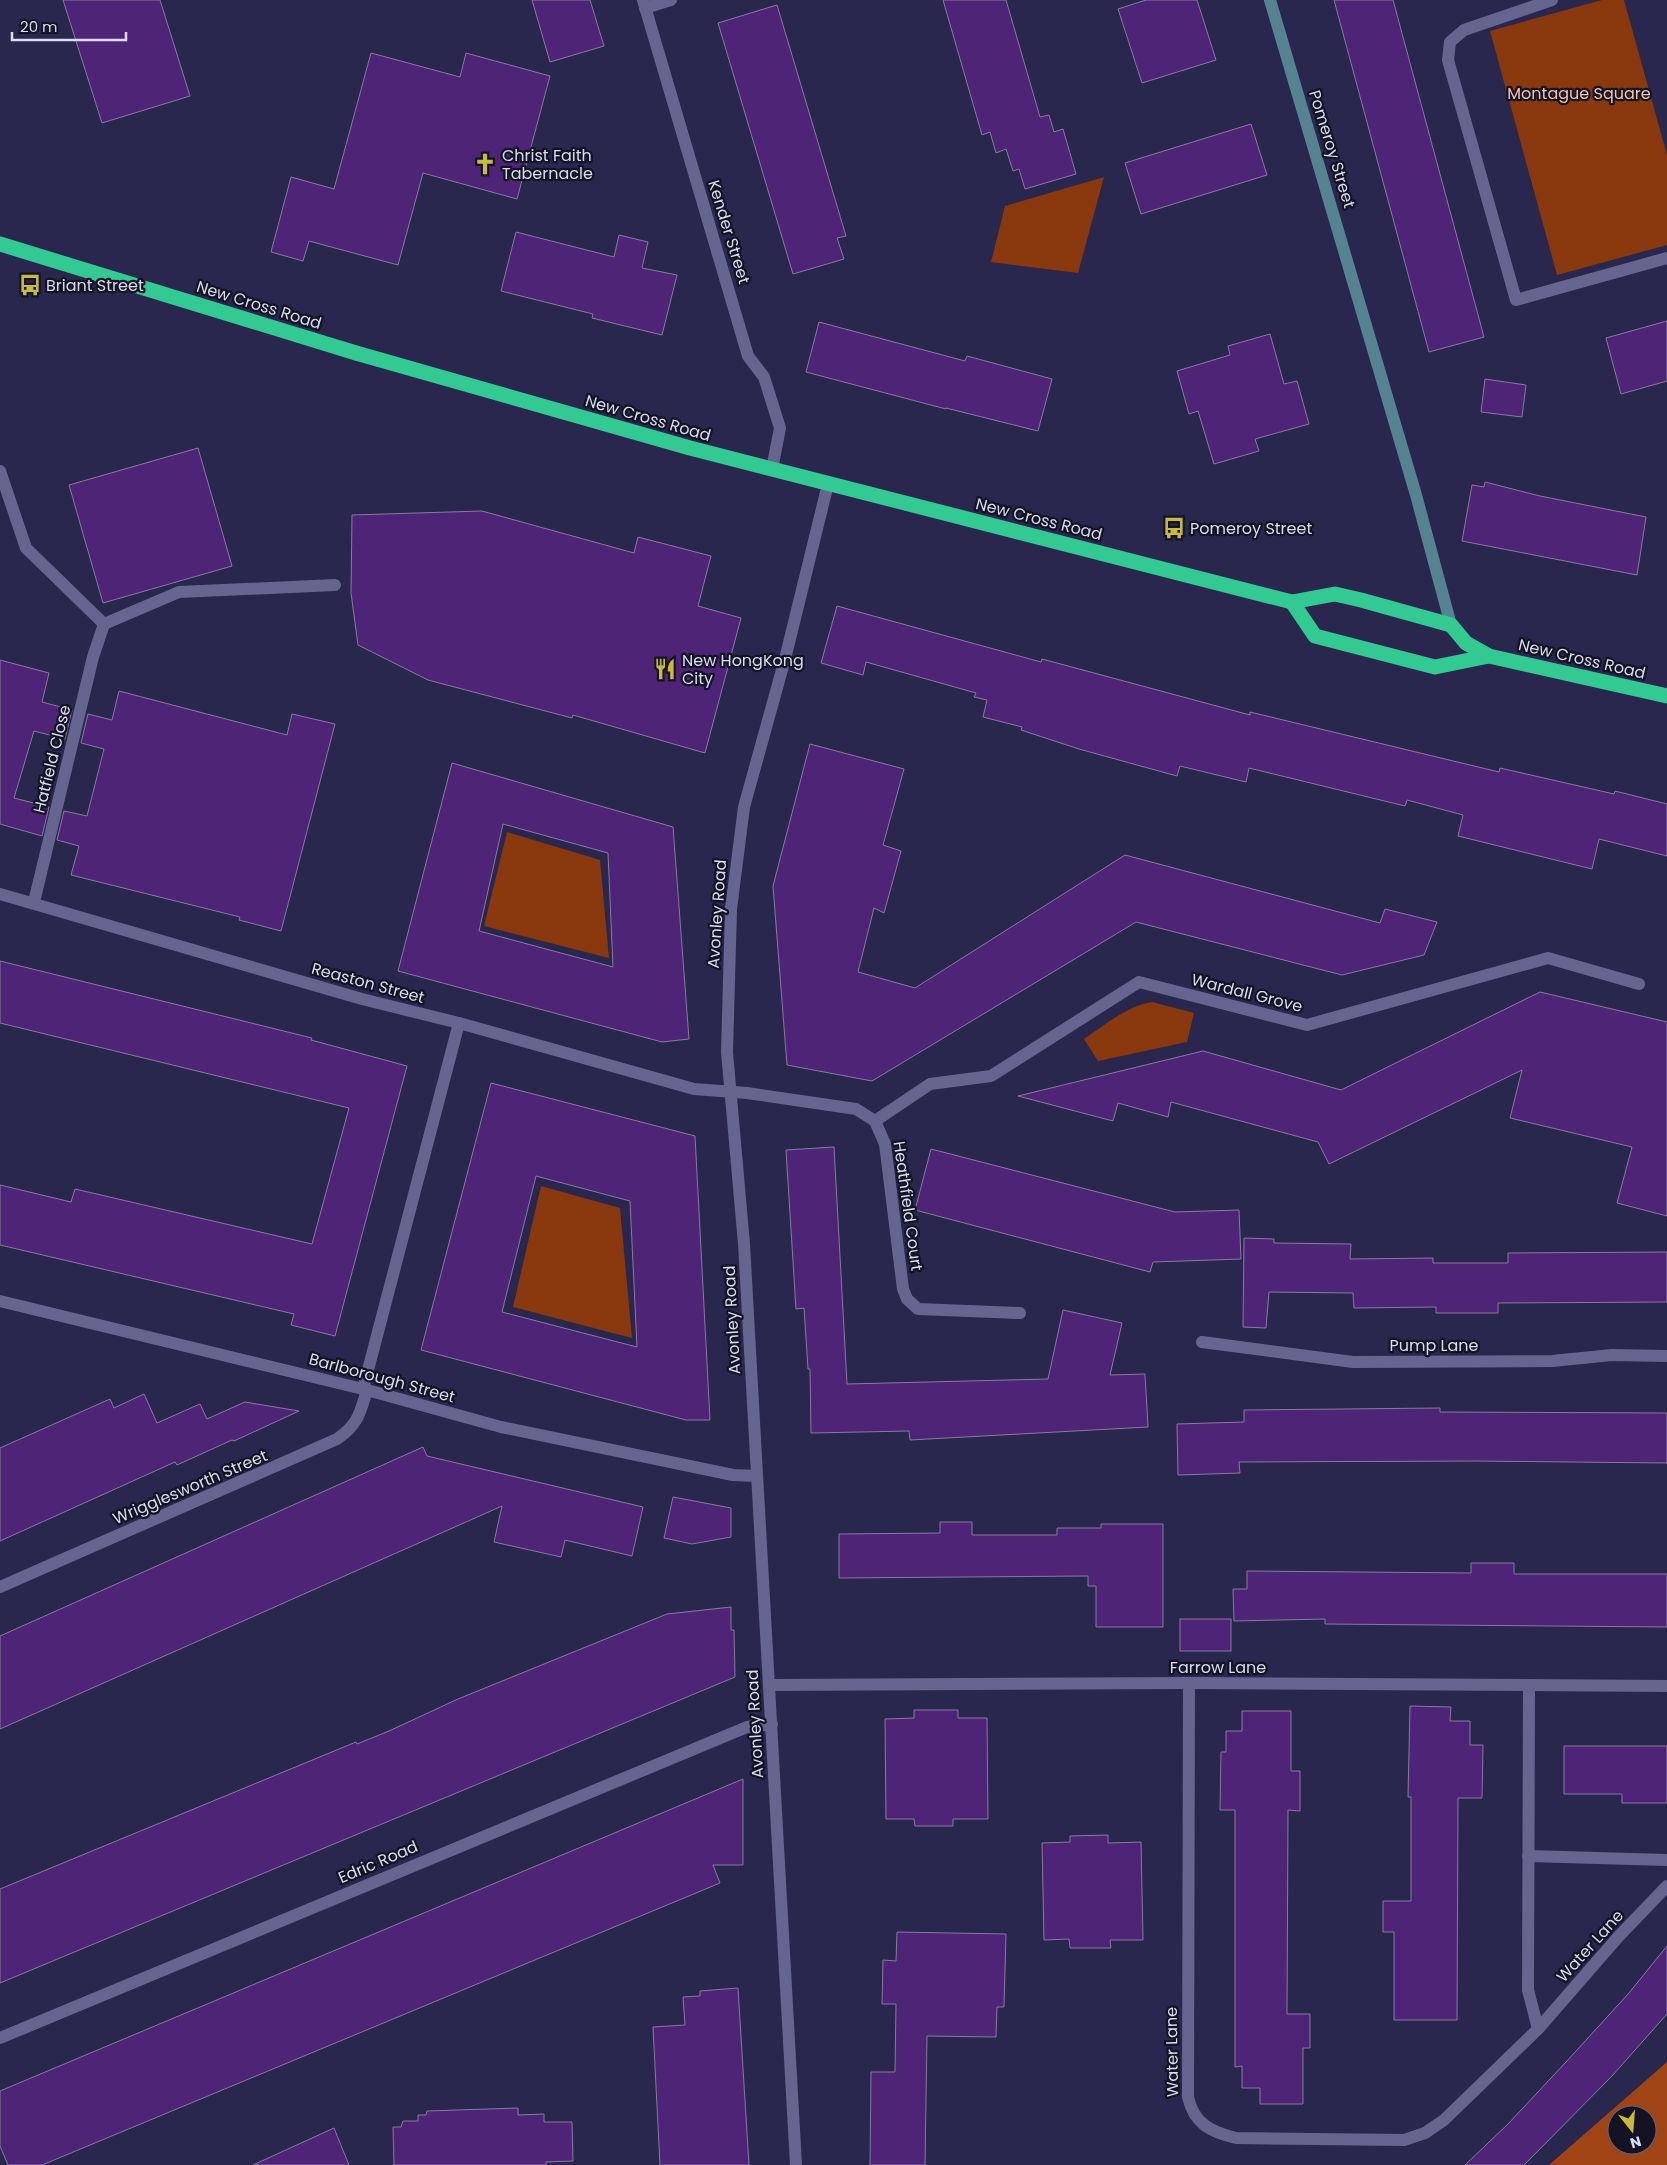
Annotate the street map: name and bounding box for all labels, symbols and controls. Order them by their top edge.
scale bar [12,10,126,42]
text: 20 m [20,16,58,37]
park label: Montague Square [1507,82,1651,105]
street label: Pomeroy Street [1303,87,1361,211]
place label: Christ Faith Tabernacle [502,144,593,185]
church icon: Christ Faith Tabernacle [472,151,498,177]
street label: Kender Street [702,177,756,287]
bus stop icon: Briant Street [17,272,43,298]
place label: Briant Street [46,274,144,297]
street label: New Cross Road [194,275,324,335]
street label: New Cross Road [582,389,714,447]
street label: New Cross Road [973,492,1105,546]
bus stop icon: Pomeroy Street [1161,515,1187,541]
place label: Pomeroy Street [1190,517,1312,540]
street label: New Cross Road [1516,633,1648,685]
place label: New HongKong City [682,649,804,690]
restaurant icon: New HongKong City [652,656,678,682]
street label: Hatfield Close [27,702,77,815]
street label: Avonley Road [702,859,732,969]
street label: Reaston Street [309,957,427,1009]
street label: Wardall Grove [1189,968,1305,1018]
street label: Heathfield Court [888,1140,929,1272]
street label: Avonley Road [718,1265,746,1375]
street label: Pump Lane [1390,1334,1479,1357]
street label: Barlborough Street [306,1347,458,1409]
street label: Wrigglesworth Street [109,1444,271,1530]
street label: Farrow Lane [1170,1656,1266,1679]
street label: Avonley Road [741,1669,769,1779]
street label: Edric Road [335,1835,421,1889]
street label: Water Lane [1551,1905,1629,1987]
street label: Water Lane [1160,2007,1184,2097]
north arrow [1607,2105,1657,2155]
text: N [1628,2131,1644,2154]

